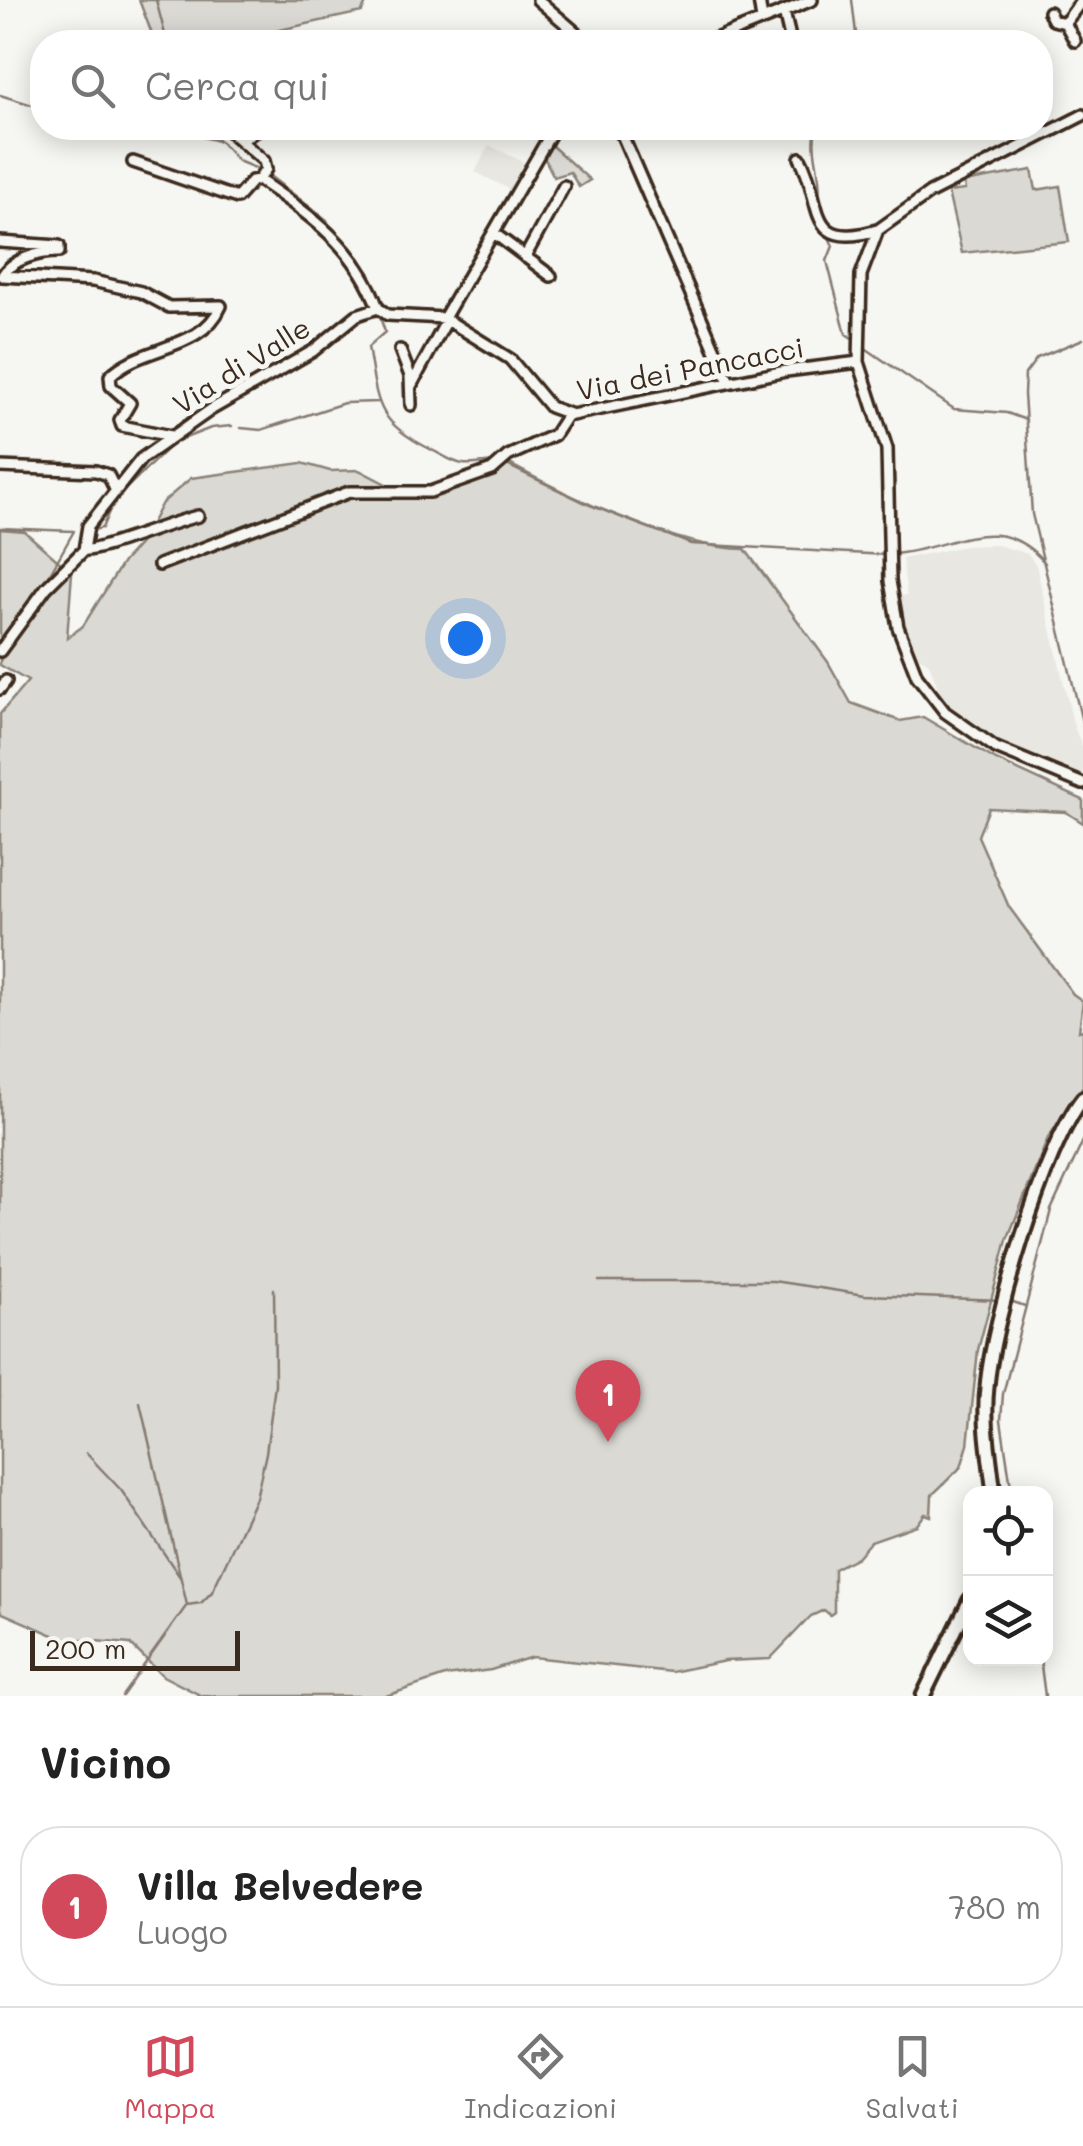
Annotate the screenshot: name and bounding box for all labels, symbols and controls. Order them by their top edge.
search box [30,30,1053,140]
icon: search [65,58,120,113]
text: Cerca qui [145,60,330,110]
street label: Via di Valle [166,309,316,421]
street label: Via dei Pancacci [573,328,807,408]
your location [440,613,491,664]
pin: 1 [576,1360,640,1442]
map controls [963,1486,1053,1666]
button: locate [963,1486,1053,1576]
button: layers [963,1576,1053,1666]
scale bar [30,1626,240,1670]
text: 200 m [45,1630,126,1666]
text: Vicino [40,1734,171,1789]
text: Villa Belvedere [137,1860,423,1910]
text: 1 [67,1885,82,1927]
text: 780 m [948,1885,1041,1927]
text: Luogo [137,1910,228,1952]
tab: Mappa [124,2029,216,2125]
tab: Indicazioni [464,2029,617,2125]
tab: Salvati [865,2029,959,2125]

